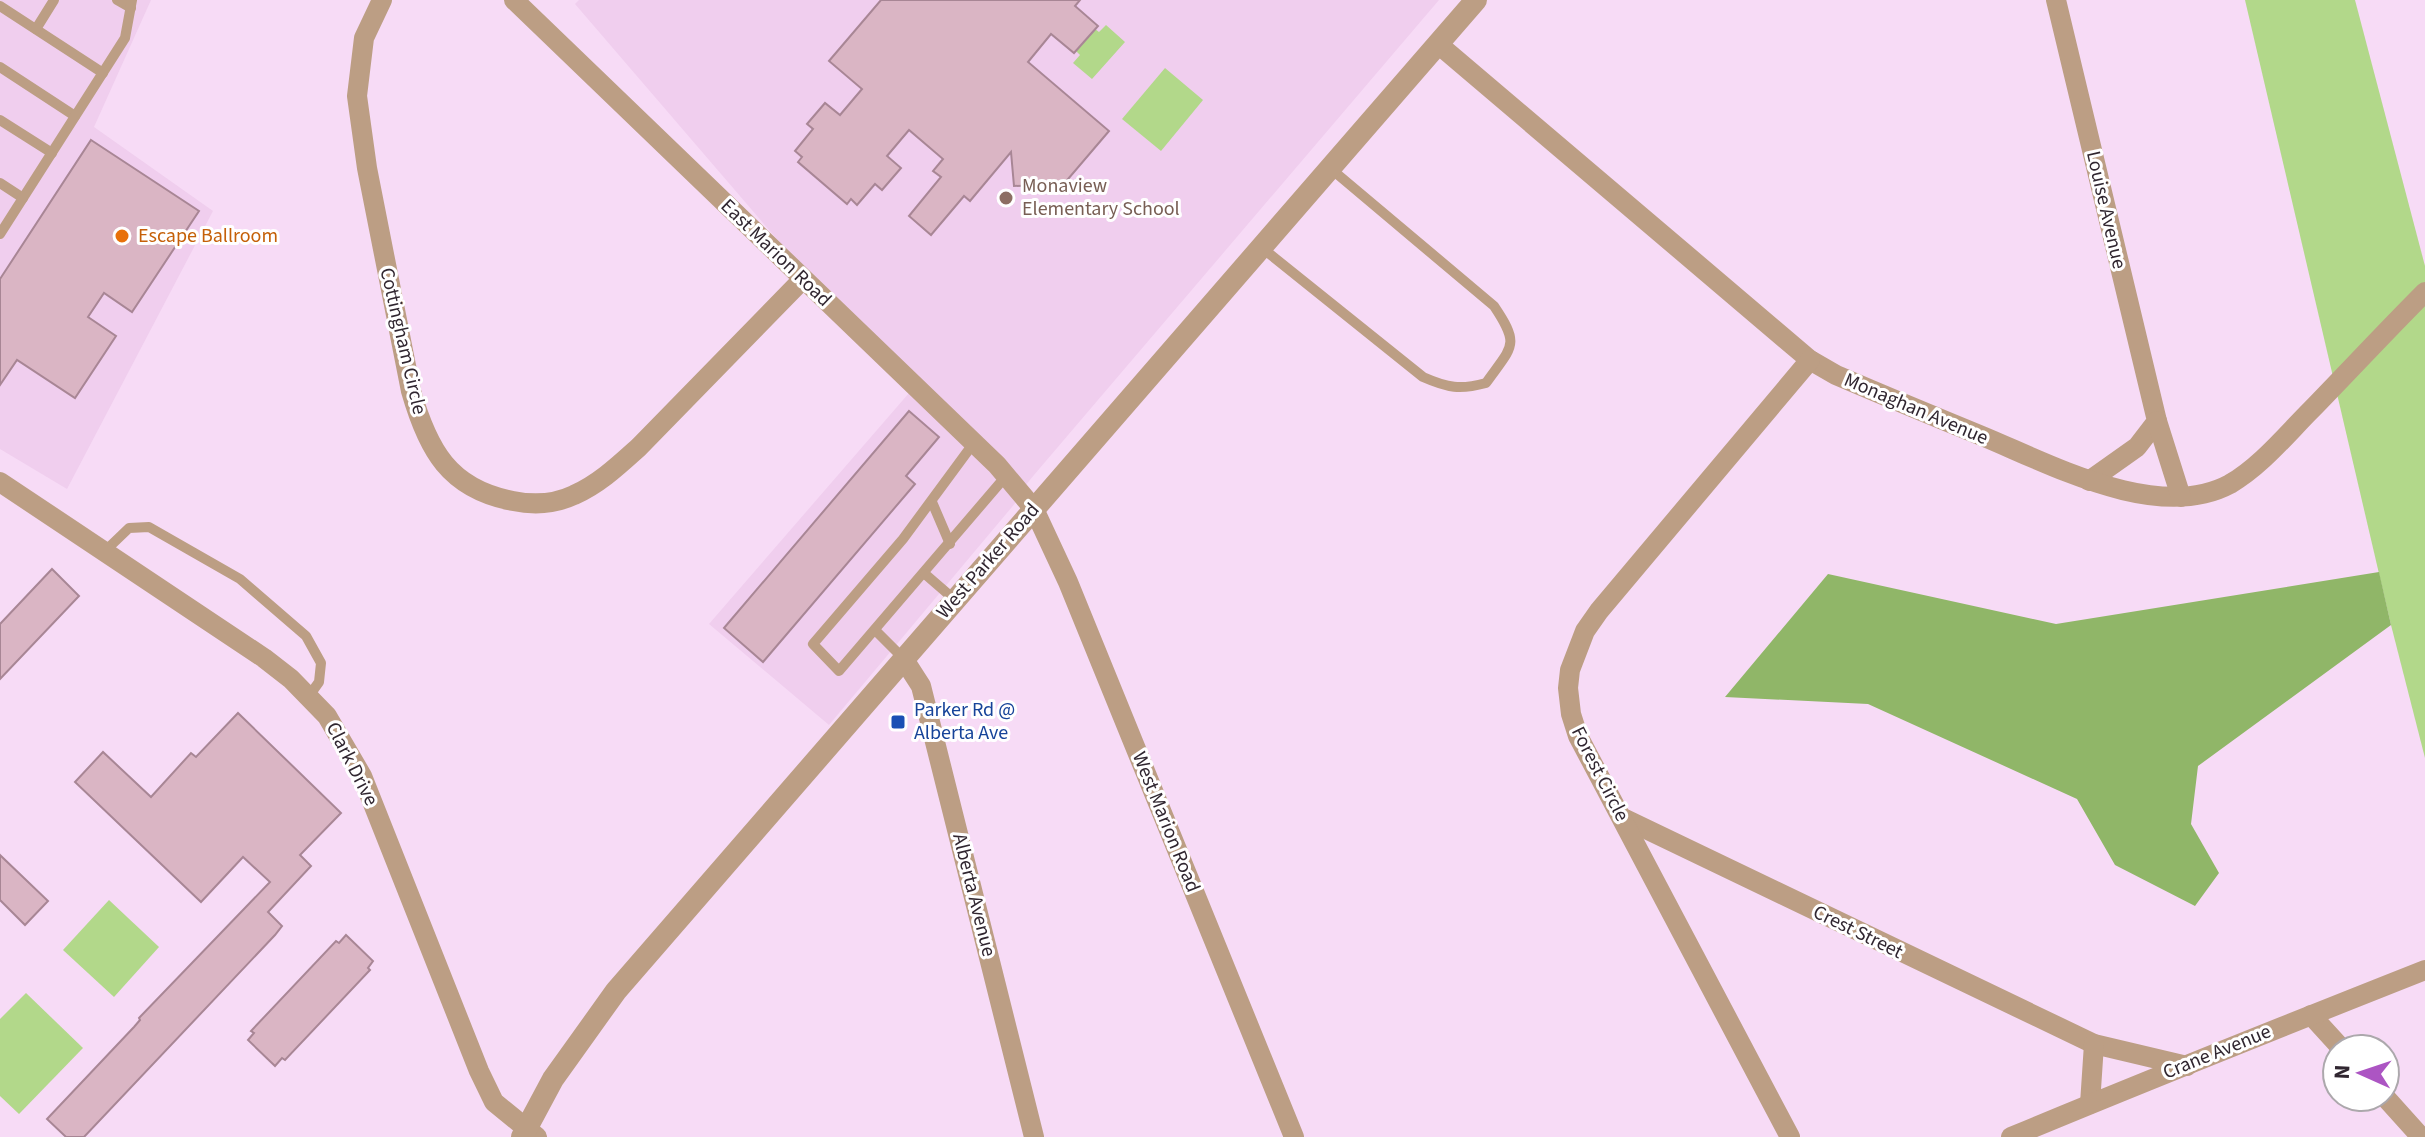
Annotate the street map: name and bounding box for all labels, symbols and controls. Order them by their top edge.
street label: Louise Avenue [2079,148,2133,272]
place label: Monaview Elementary School [1022,172,1180,223]
marker: Monaview Elementary School [997,189,1015,207]
street label: East Marion Road [714,193,838,313]
place label: Escape Ballroom [138,222,278,250]
marker: Escape Ballroom [113,227,131,245]
street label: Cottingham Circle [373,265,434,417]
street label: Monaghan Avenue [1840,366,1992,452]
street label: West Parker Road [930,497,1046,625]
place label: Parker Rd @ Alberta Ave [914,696,1015,747]
marker: Parker Rd @ Alberta Ave [889,713,907,731]
street label: Clark Drive [319,717,385,811]
street label: Forest Circle [1564,722,1636,826]
street label: West Marion Road [1125,747,1207,897]
street label: Alberta Avenue [945,831,1003,960]
street label: Crest Street [1808,898,1908,966]
street label: Crane Avenue [2159,1018,2275,1086]
north arrow [2321,1033,2401,1113]
text: N [2326,1064,2358,1080]

